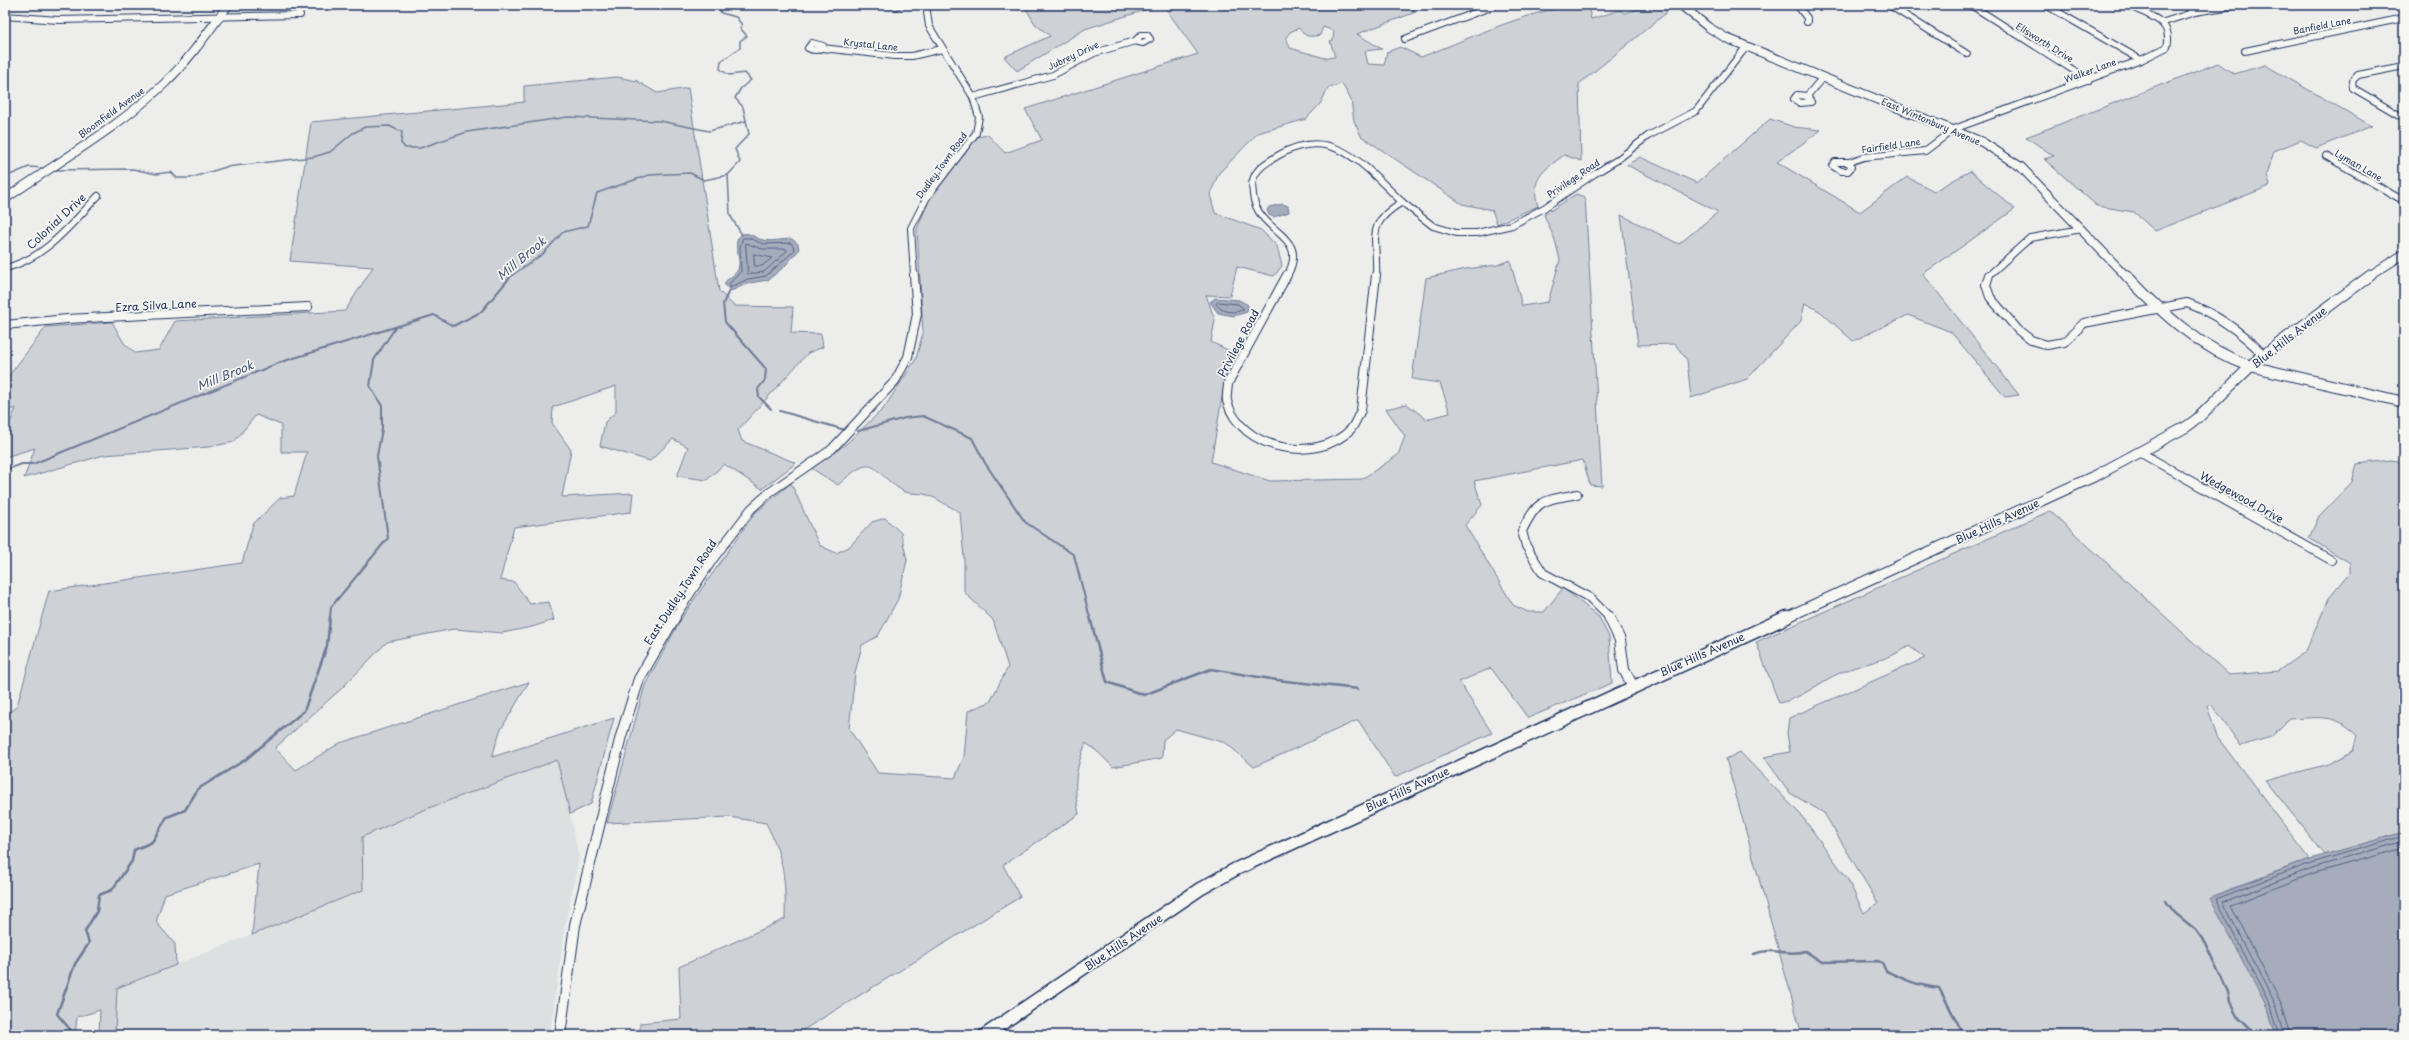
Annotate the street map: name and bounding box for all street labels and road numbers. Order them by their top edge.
street label: Banfield Lane [2292,12,2352,38]
street label: Ellsworth Drive [2013,19,2077,65]
street label: Krystal Lane [843,34,899,54]
street label: Jubrey Drive [1045,37,1101,73]
street label: Walker Lane [2062,54,2118,86]
street label: Bloomfield Avenue [75,83,147,141]
street label: East Wintonbury Avenue [1879,94,1983,148]
street label: Dudley Town Road [912,129,970,201]
street label: Fairfield Lane [1861,134,1921,156]
street label: Lyman Lane [2333,146,2385,184]
street label: Privilege Road [1544,155,1602,201]
street label: Colonial Drive [23,189,90,253]
street label: Ezra Silva Lane [115,294,198,316]
street label: Blue Hills Avenue [2248,302,2330,372]
street label: Privilege Road [1213,306,1263,380]
street label: Wedgewood Drive [2197,467,2287,527]
street label: Blue Hills Avenue [1952,494,2042,548]
street label: East Dudley Town Road [639,536,721,648]
street label: Blue Hills Avenue [1657,628,1747,680]
street label: Blue Hills Avenue [1362,762,1452,816]
street label: Blue Hills Avenue [1080,909,1166,975]

